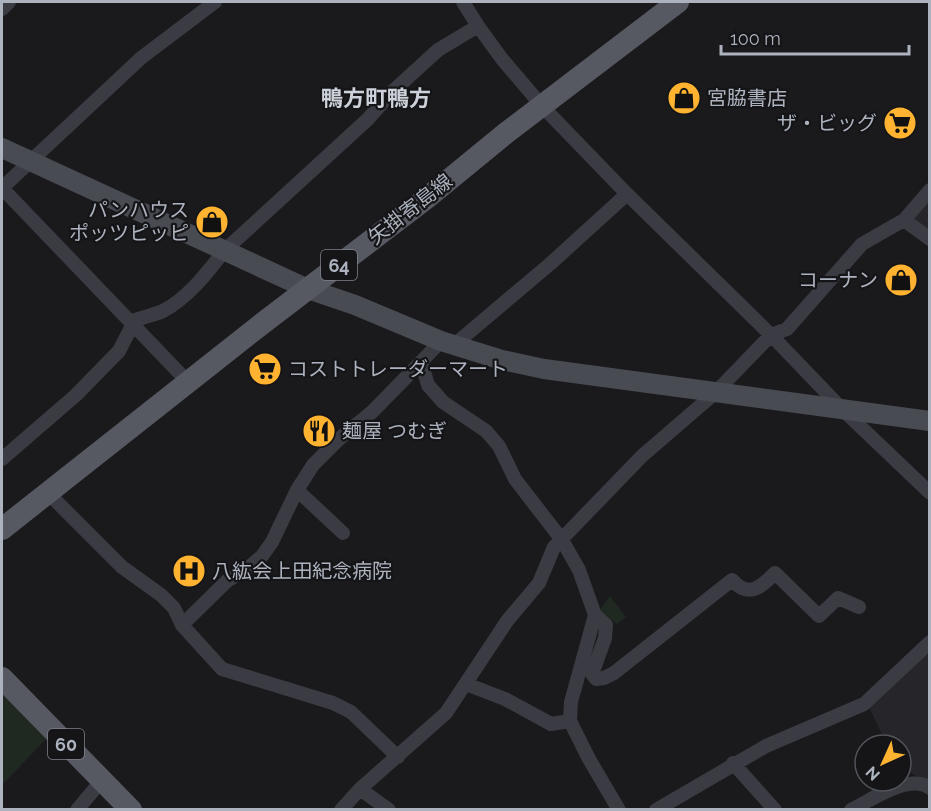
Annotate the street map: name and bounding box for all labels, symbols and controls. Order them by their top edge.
scale bar [721,18,908,56]
text: 100 m [730,28,781,49]
shop icon: 宮脇書店 [666,80,702,116]
district label: 鴨方町鴨方 [321,85,431,111]
place label: 宮脇書店 [707,86,787,110]
supermarket icon: ザ・ビッグ [882,105,918,141]
place label: ザ・ビッグ [777,111,877,135]
street label: 矢掛寄島線 [363,169,457,249]
place label: パンハウス ポッツピッピ [69,198,189,245]
shop icon: パンハウス ポッツピッピ [194,204,230,240]
road number: 64 [321,250,357,280]
shop icon: コーナン [883,262,919,298]
place label: コーナン [798,268,878,292]
supermarket icon: コストトレーダーマート [247,351,283,387]
place label: コストトレーダーマート [288,357,508,381]
restaurant icon: 麺屋 つむぎ [301,413,337,449]
place label: 麺屋 つむぎ [342,419,447,443]
hospital icon: 八紘会上田紀念病院 [171,553,207,589]
place label: 八紘会上田紀念病院 [212,559,392,583]
road number: 60 [48,729,84,759]
north arrow [853,733,913,793]
text: N [862,762,884,784]

